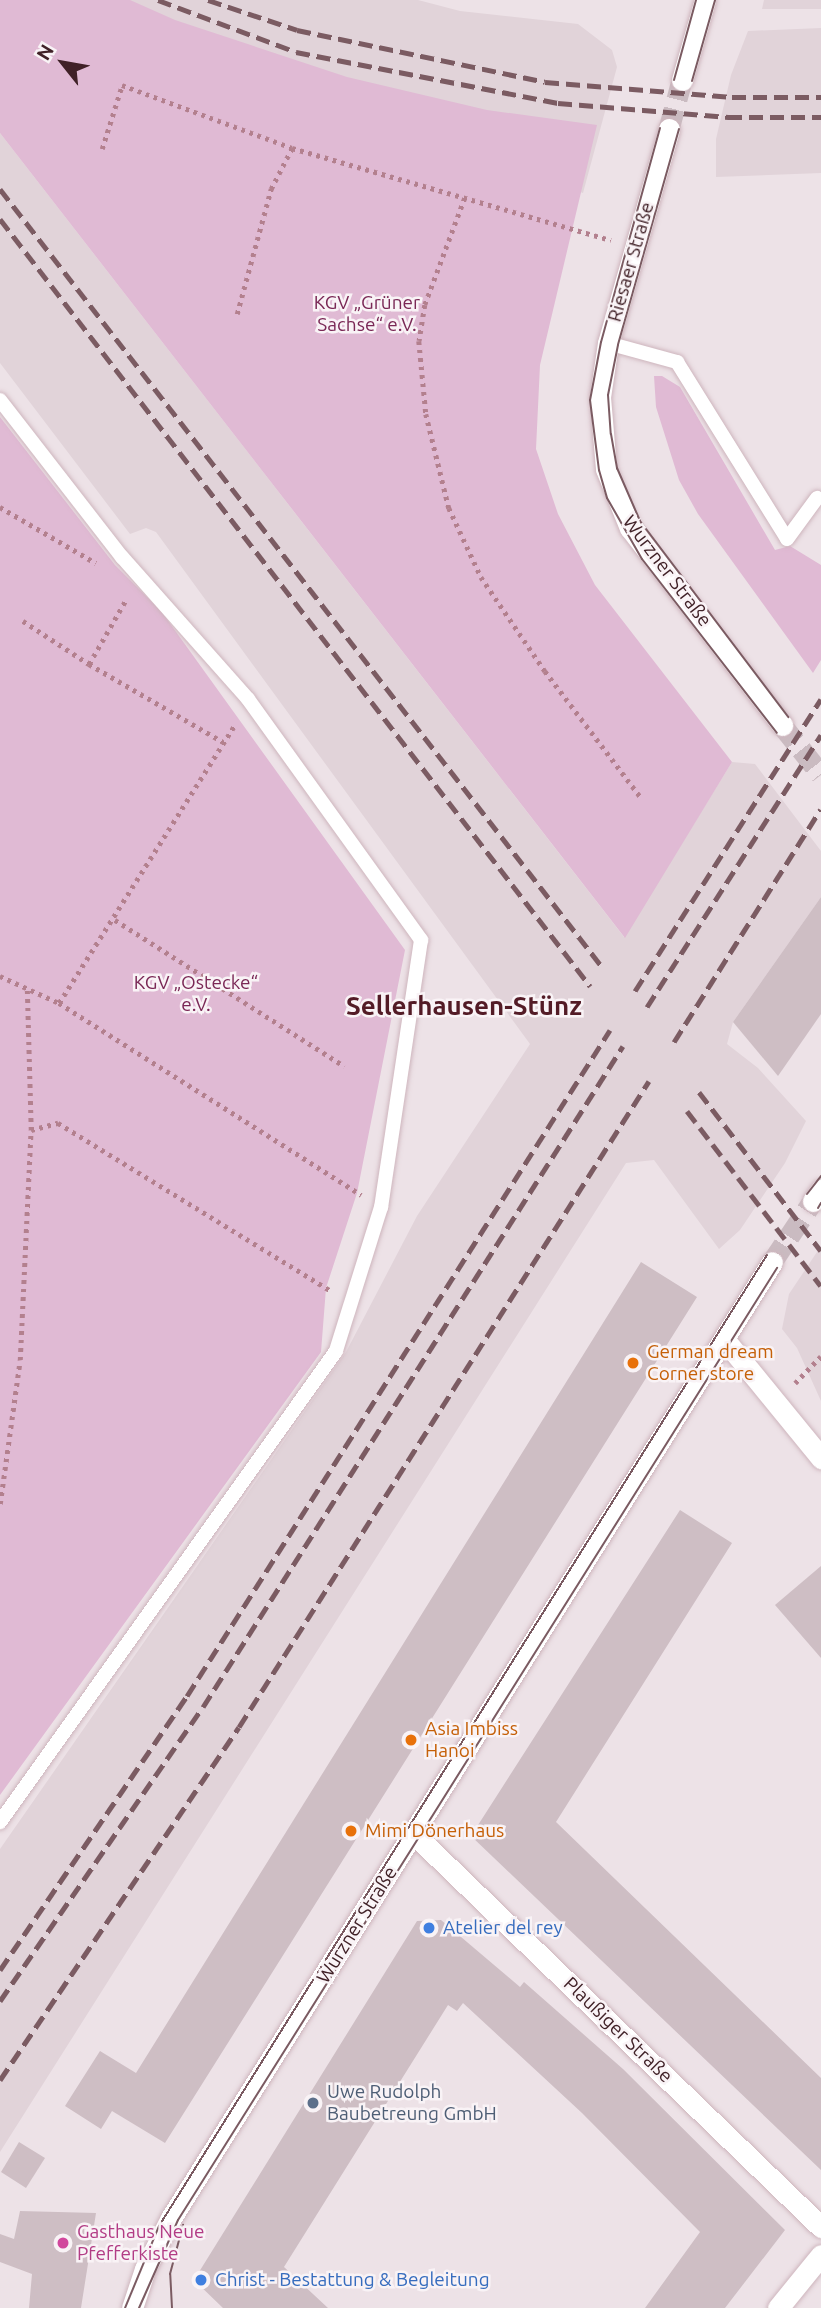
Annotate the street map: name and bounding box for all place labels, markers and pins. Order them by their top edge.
place label: German dream Corner store [647,1341,774,1385]
marker: German dream Corner store [625,1355,641,1371]
place label: Asia Imbiss Hanoi [425,1718,518,1762]
marker: Asia Imbiss Hanoi [403,1732,419,1748]
place label: Mimi Dönerhaus [365,1820,504,1842]
marker: Mimi Dönerhaus [343,1823,359,1839]
place label: Atelier del rey [443,1917,563,1939]
marker: Atelier del rey [421,1920,437,1936]
place label: Uwe Rudolph Baubetreung GmbH [327,2081,497,2125]
marker: Uwe Rudolph Baubetreung GmbH [305,2095,321,2111]
place label: Gasthaus Neue Pfefferkiste [77,2221,205,2265]
marker: Gasthaus Neue Pfefferkiste [55,2235,71,2251]
place label: Christ - Bestattung & Begleitung [215,2269,490,2291]
marker: Christ - Bestattung & Begleitung [193,2272,209,2288]

